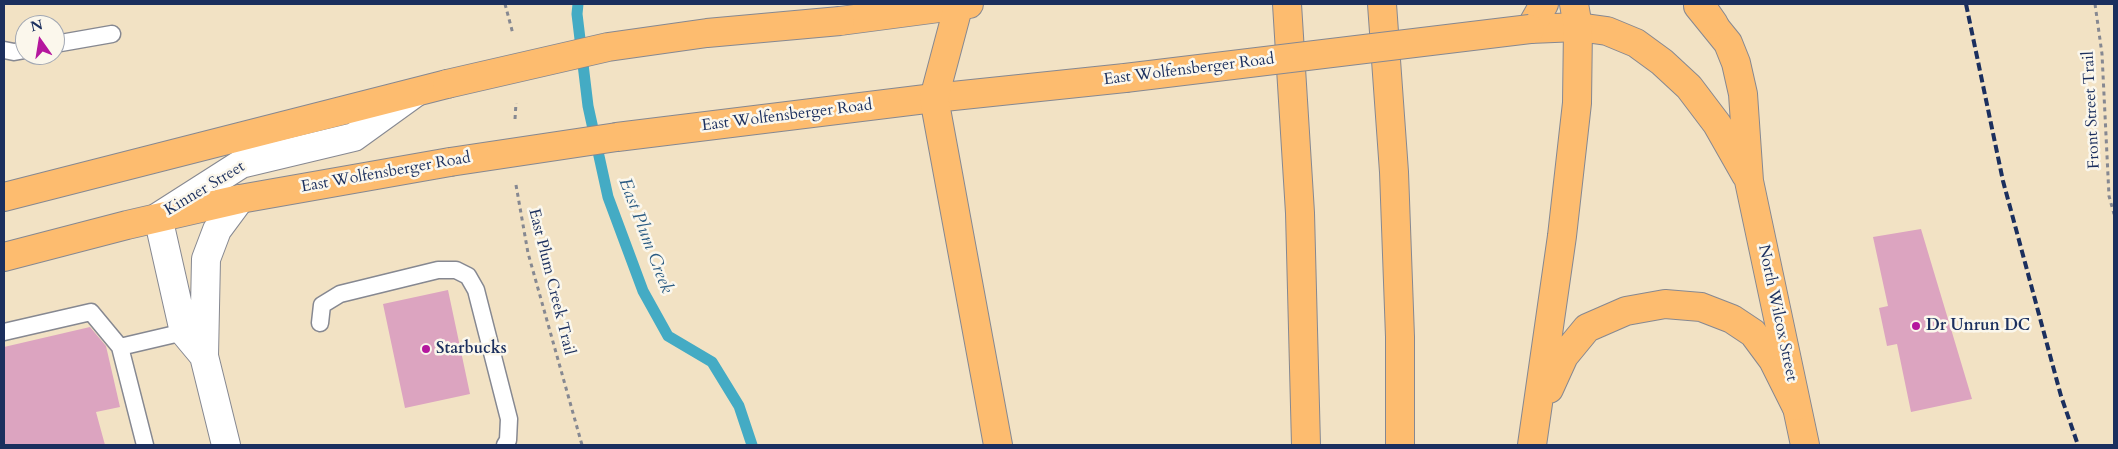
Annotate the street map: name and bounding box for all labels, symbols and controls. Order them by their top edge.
north arrow [15,15,65,65]
text: N [29,15,45,36]
street label: East Wolfensberger Road [1103,50,1275,90]
street label: Front Street Trail [2079,51,2105,169]
street label: East Wolfensberger Road [701,96,873,136]
street label: East Wolfensberger Road [300,149,472,197]
street label: Kinner Street [161,157,249,221]
water label: East Plum Creek [613,175,677,297]
street label: East Plum Creek Trail [524,207,578,357]
street label: North Wilcox Street [1753,243,1801,383]
place label: Dr Unrun DC [1926,316,2030,336]
marker: Dr Unrun DC [1910,320,1922,332]
place label: Starbucks [436,339,507,359]
marker: Starbucks [420,343,432,355]

